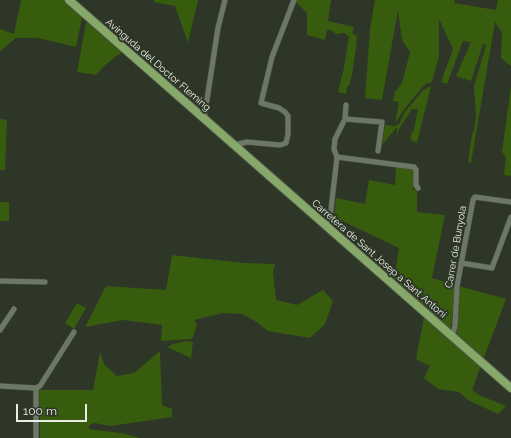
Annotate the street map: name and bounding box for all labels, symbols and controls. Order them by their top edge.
street label: Avinguda del Doctor Fleming [103,16,213,114]
street label: Carretera de Sant Josep a Sant Antoni [309,197,449,321]
street label: Carrer de Bunyola [443,205,469,289]
scale bar [18,396,89,422]
text: 100 m [23,404,57,418]

